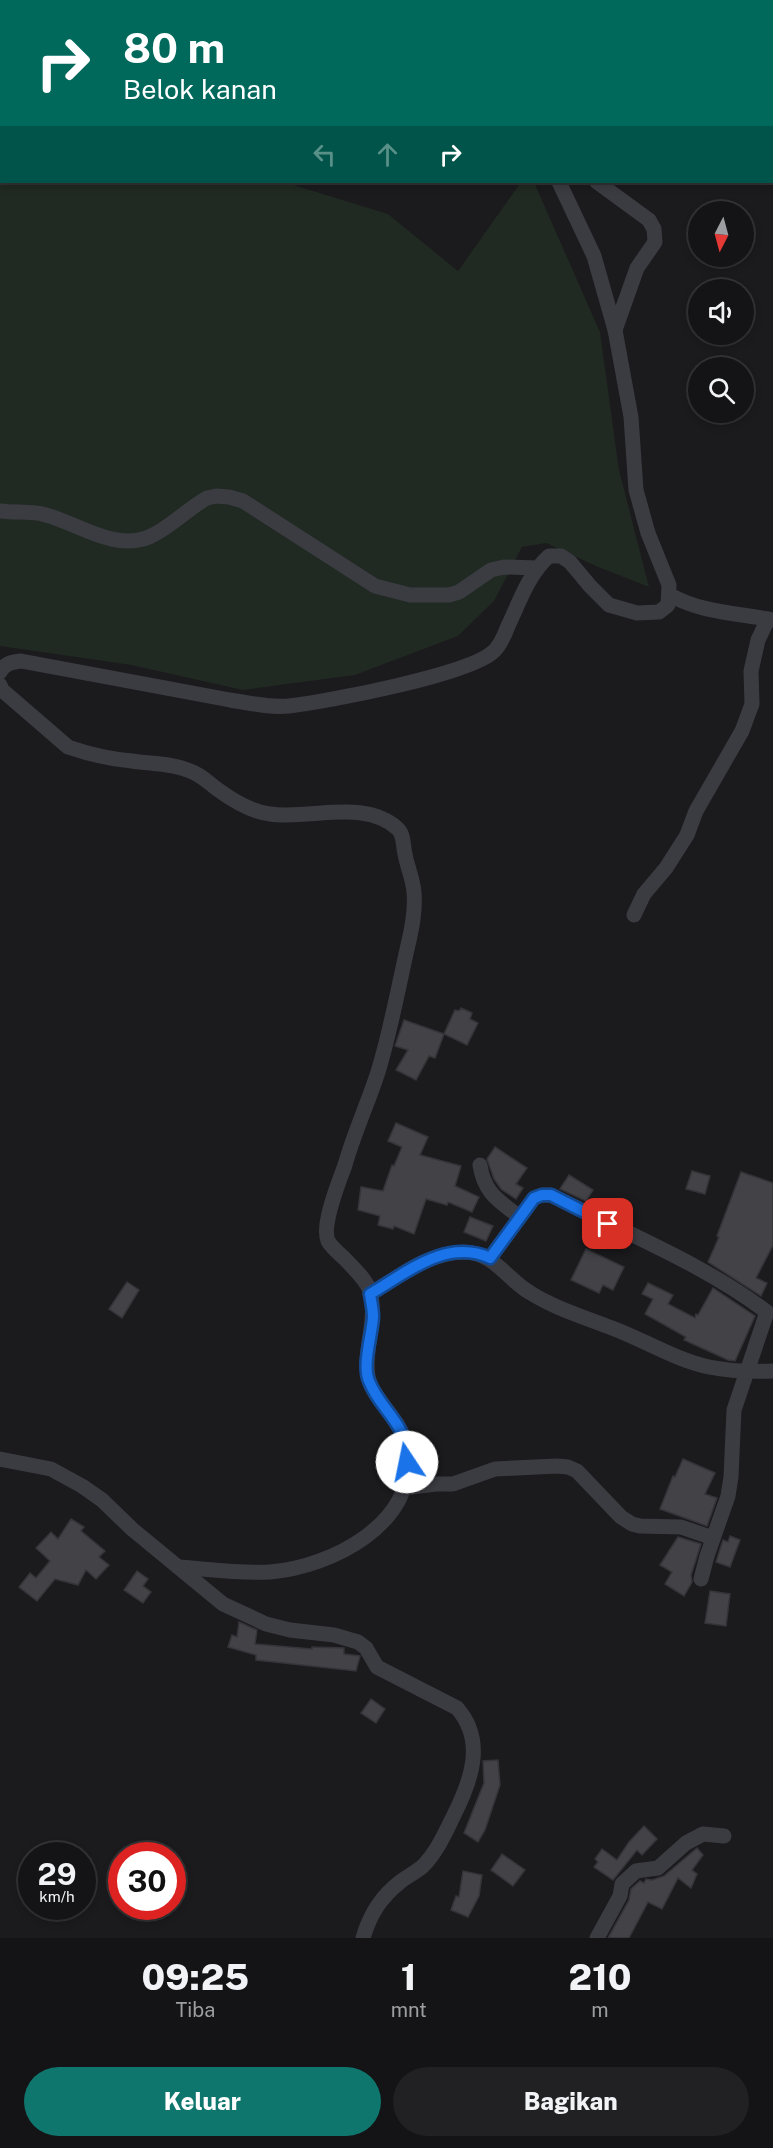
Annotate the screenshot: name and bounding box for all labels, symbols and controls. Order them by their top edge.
text: 80 m [123,23,225,72]
icon: right [24,24,102,102]
text: Belok kanan [123,73,277,105]
icon: left [308,138,341,171]
icon: ahead [371,138,404,171]
icon: right [434,138,467,171]
north arrow [688,201,754,267]
map controls [688,201,754,423]
button: sound [688,279,754,345]
button: search [688,357,754,423]
pin [582,1198,633,1249]
icon: arrive [591,1207,624,1240]
position arrow [375,1430,439,1494]
speed limit sign: 30 [108,1842,186,1920]
text: 29 [38,1856,76,1892]
text: km/h [39,1888,75,1905]
text: 09:25 [142,1956,249,1998]
text: 1 [401,1956,417,1998]
text: 210 [568,1956,631,1998]
text: Tiba [175,1998,215,2022]
text: mnt [391,1998,427,2022]
text: m [591,1998,609,2022]
button: Keluar [24,2067,381,2136]
button: Bagikan [393,2067,749,2136]

